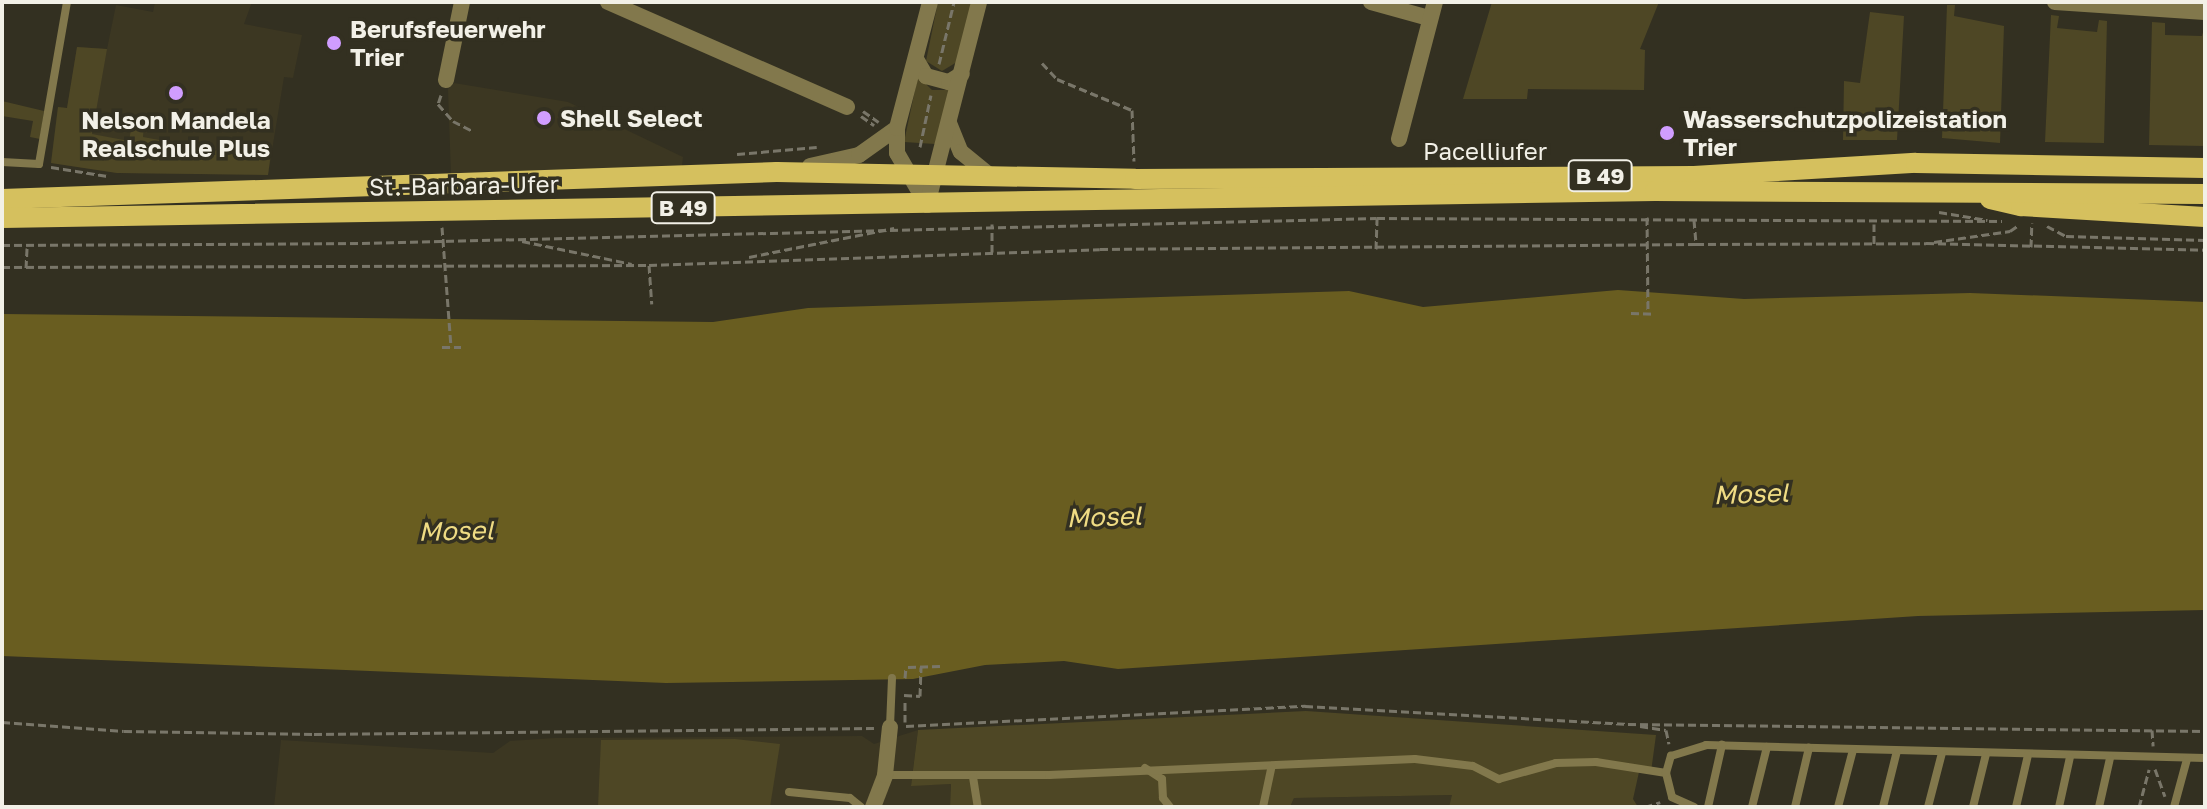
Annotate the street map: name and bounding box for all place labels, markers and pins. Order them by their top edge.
place label: Berufsfeuerwehr Trier [350,15,546,71]
marker: Berufsfeuerwehr Trier [325,34,343,52]
marker: Nelson Mandela Realschule Plus [167,84,185,102]
place label: Shell Select [560,104,703,132]
place label: Wasserschutzpolizeistation Trier [1683,105,2007,161]
place label: Nelson Mandela Realschule Plus [81,106,271,162]
marker: Shell Select [535,109,553,127]
marker: Wasserschutzpolizeistation Trier [1658,124,1676,142]

